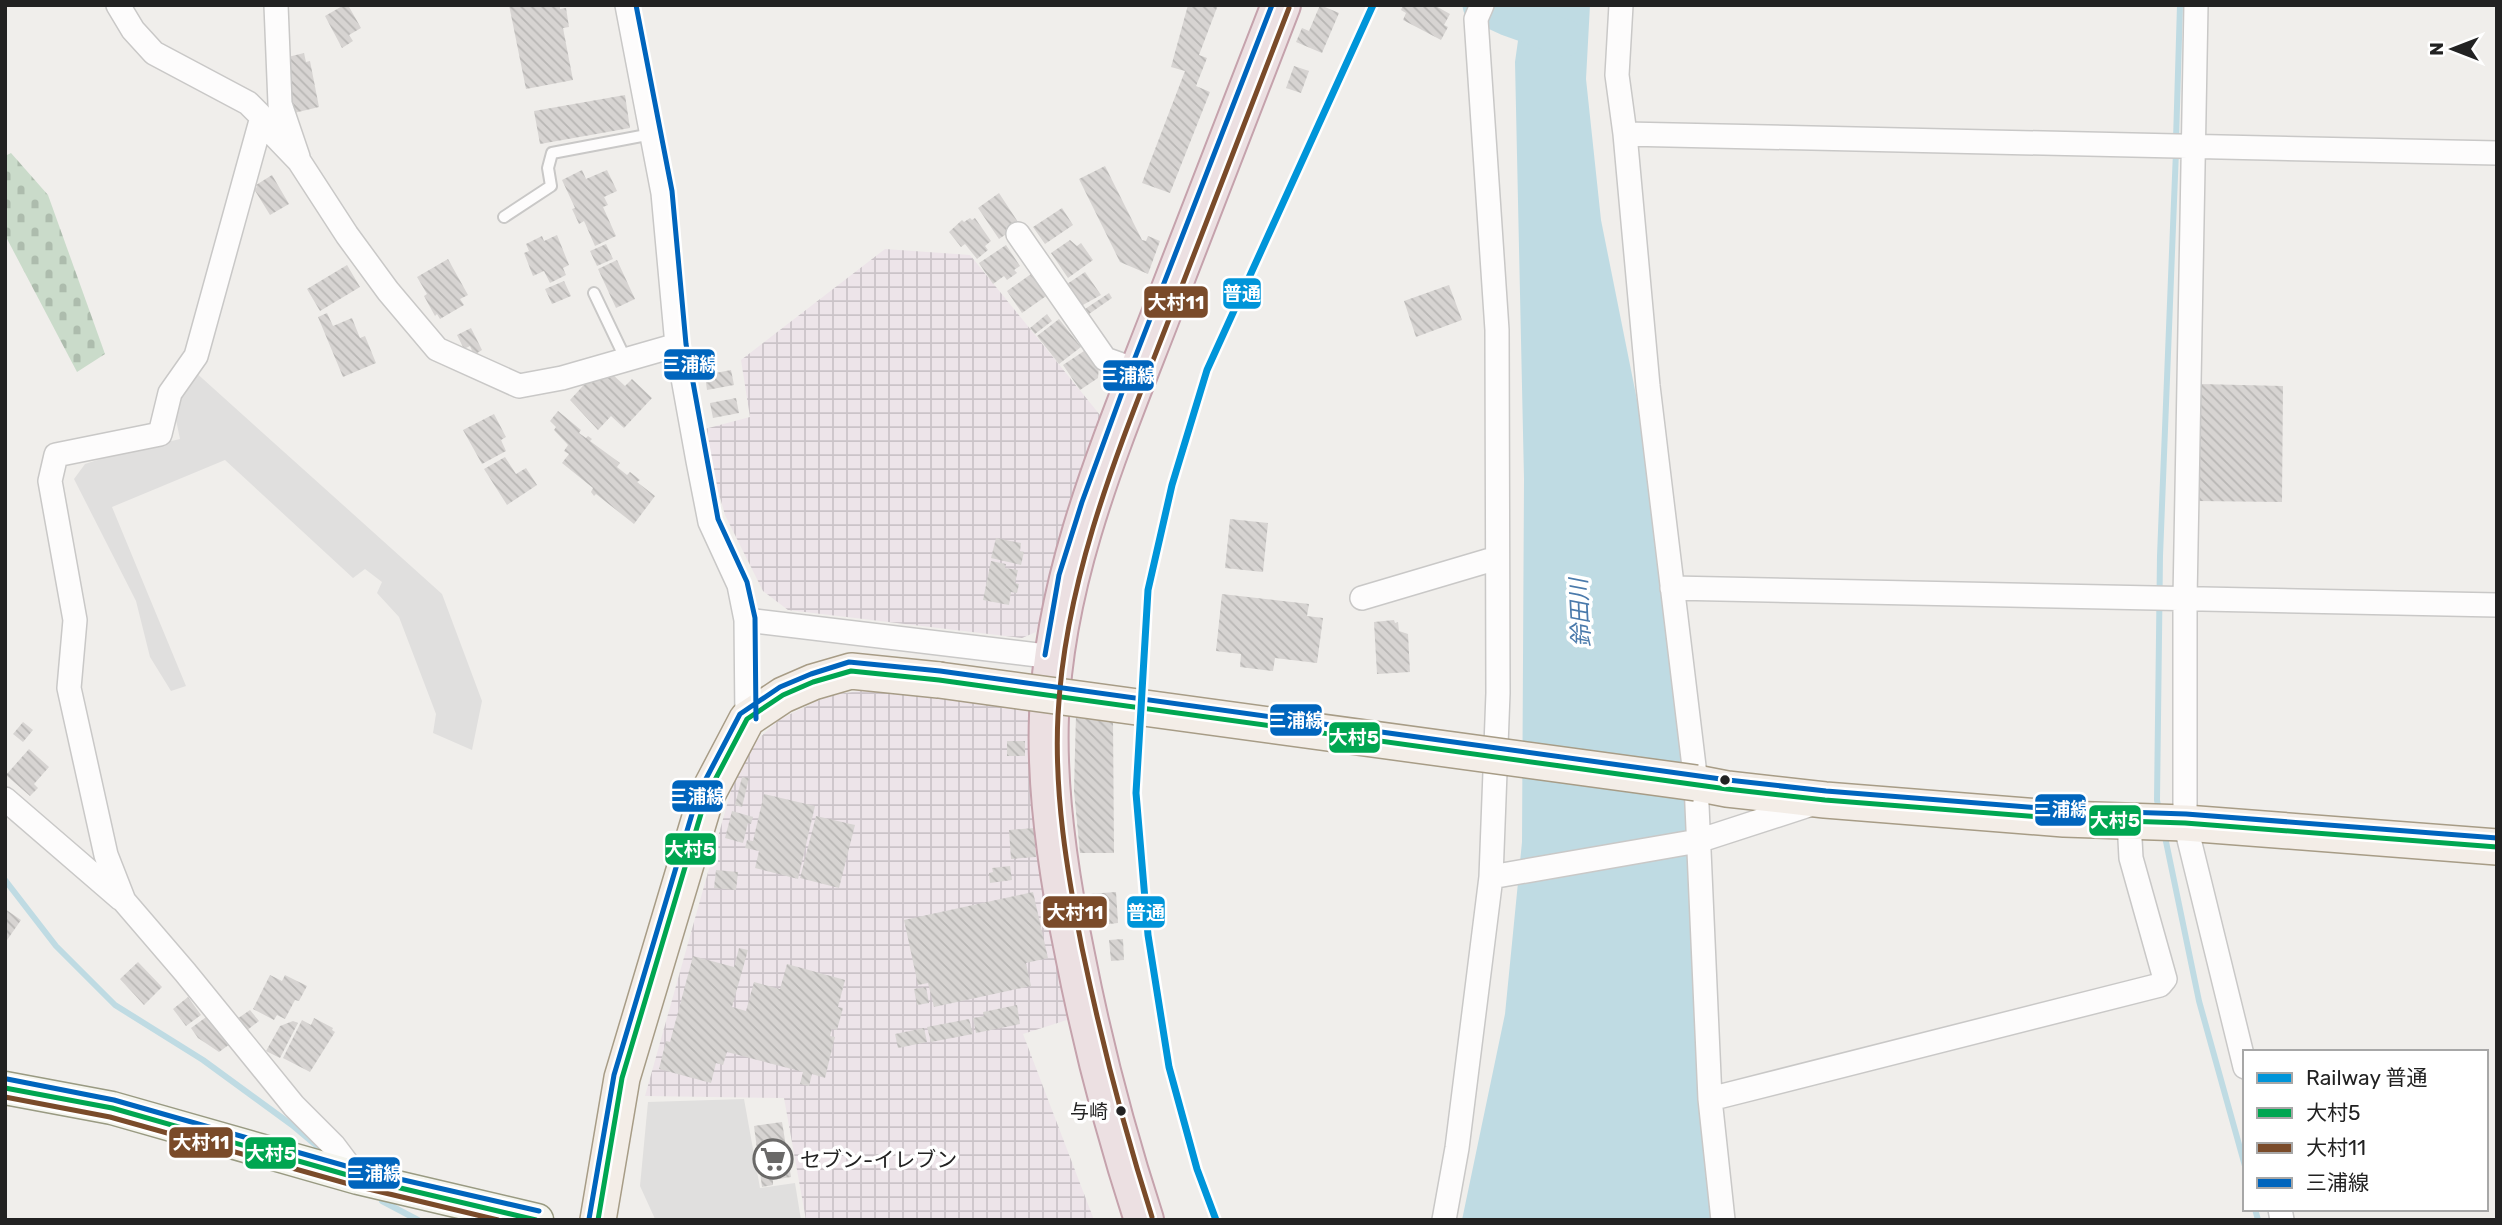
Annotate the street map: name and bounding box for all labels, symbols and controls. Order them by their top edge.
north arrow [2418,14,2488,84]
text: N [2425,42,2448,56]
line badge: 普通 [1222,277,1262,310]
text: 普通 [1223,282,1261,305]
line badge: 大村11 [1143,285,1209,319]
text: 大村11 [1148,291,1204,314]
line badge: 三浦線 [663,348,716,381]
text: 三浦線 [661,353,719,376]
line badge: 三浦線 [1102,359,1155,392]
text: 三浦線 [1099,364,1157,387]
water label: 鈴田川 [1564,575,1596,648]
line badge: 三浦線 [1269,703,1323,737]
text: 三浦線 [1267,709,1325,732]
line badge: 大村5 [1328,721,1381,754]
text: 大村5 [1329,726,1379,749]
unlabelled marker [1718,773,1732,787]
line badge: 三浦線 [671,779,724,813]
text: 三浦線 [668,785,726,808]
line badge: 三浦線 [2034,793,2087,827]
text: 三浦線 [2032,798,2090,821]
line badge: 大村5 [2088,804,2142,837]
text: 大村5 [2090,809,2140,832]
line badge: 大村5 [664,832,717,866]
text: 大村5 [665,838,715,861]
line badge: 大村11 [1042,895,1108,929]
line badge: 普通 [1126,895,1166,929]
text: 大村11 [1047,901,1103,924]
text: 普通 [1127,901,1165,924]
legend [2243,1050,2488,1211]
text: Railway 普通 [2306,1065,2428,1090]
place label: 与崎 [1070,1100,1108,1123]
text: 大村5 [2306,1100,2360,1125]
marker: 与崎 [1114,1104,1128,1118]
line badge: 大村11 [168,1126,234,1159]
text: 大村11 [173,1131,229,1154]
text: 大村11 [2306,1135,2366,1160]
line badge: 大村5 [244,1136,297,1170]
supermarket icon: セブン-イレブン [752,1138,794,1180]
text: 大村5 [246,1142,296,1165]
place label: セブン-イレブン [800,1147,957,1172]
line badge: 三浦線 [347,1156,401,1190]
text: 三浦線 [345,1162,403,1185]
text: 三浦線 [2306,1170,2369,1195]

